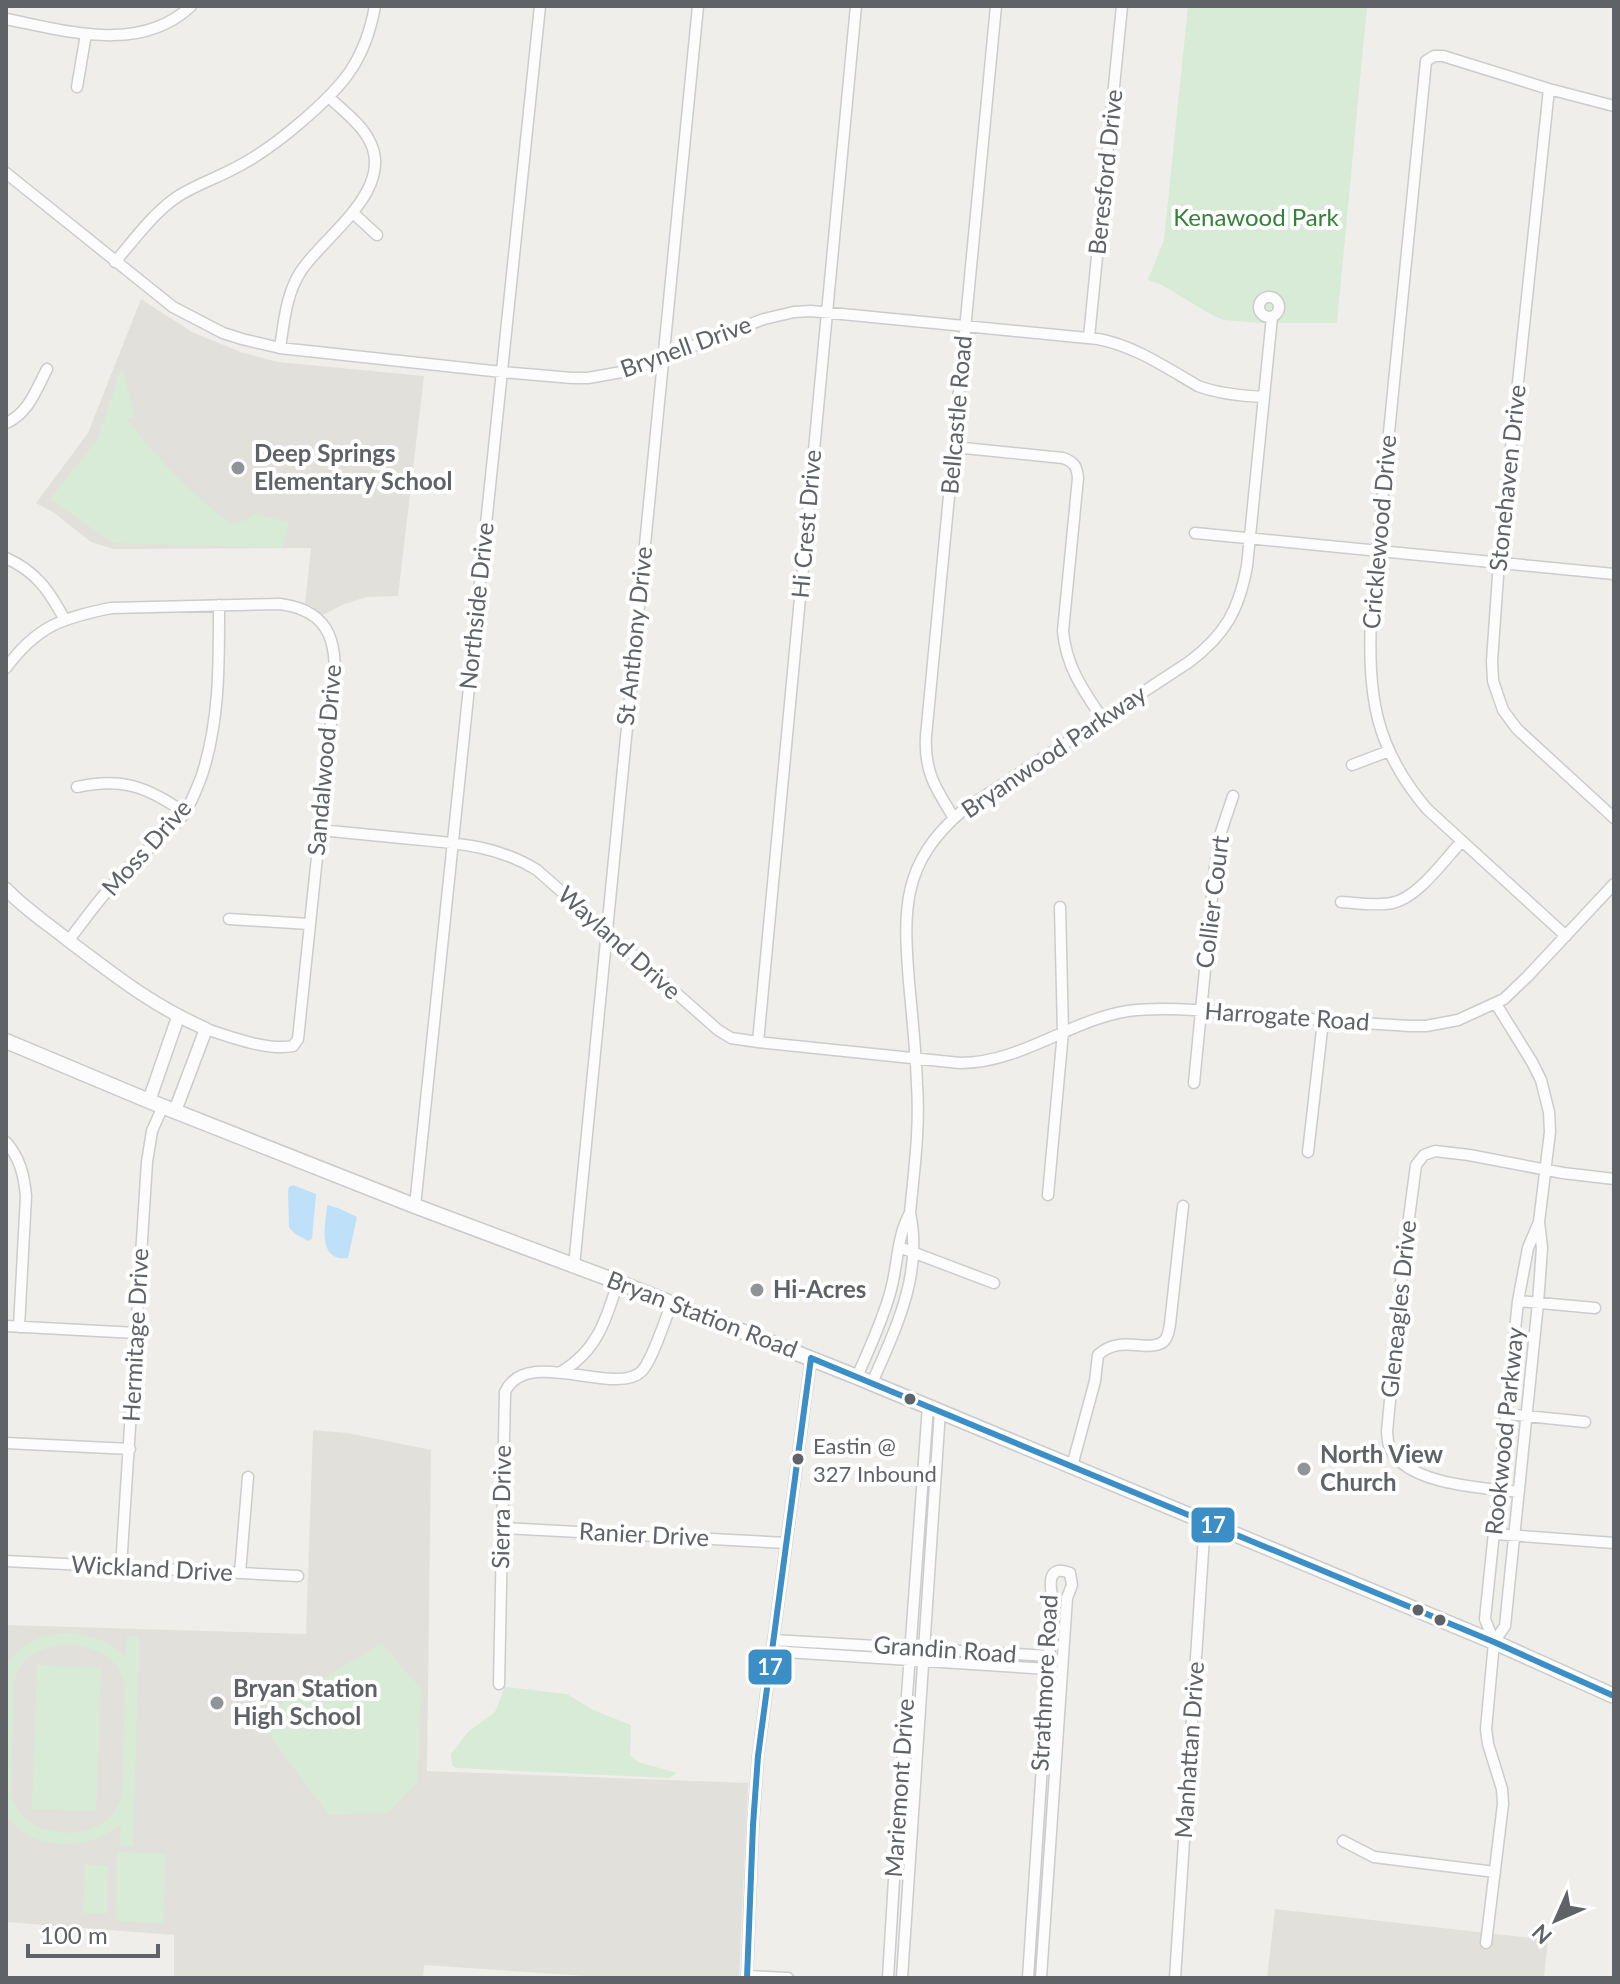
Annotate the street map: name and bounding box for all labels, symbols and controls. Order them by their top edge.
street label: Beresford Drive [1081,88,1128,256]
park label: Kenawood Park [1173,202,1339,231]
street label: Brynell Drive [616,309,755,383]
street label: Bellcastle Road [934,334,977,496]
street label: Stonehaven Drive [1482,383,1531,572]
street label: Cricklewood Drive [1356,433,1401,630]
place label: Deep Springs Elementary School [254,438,453,495]
street label: Hi Crest Drive [785,448,826,599]
marker: Deep Springs Elementary School [229,459,247,477]
street label: Northside Drive [452,521,499,691]
street label: St Anthony Drive [610,545,657,727]
street label: Sandalwood Drive [301,663,346,857]
street label: Bryanwood Parkway [955,678,1152,823]
street label: Moss Drive [95,793,197,901]
street label: Collier Court [1189,833,1234,970]
street label: Wayland Drive [553,879,687,1005]
street label: Harrogate Road [1204,995,1371,1036]
street label: Gleneagles Drive [1374,1219,1421,1399]
street label: Hermitage Drive [115,1247,154,1422]
street label: Bryan Station Road [603,1264,802,1363]
place label: Hi-Acres [773,1274,866,1303]
marker: Hi-Acres [748,1281,766,1299]
street label: Rookwood Parkway [1478,1325,1529,1536]
unlabelled marker [902,1391,918,1407]
place label: Eastin @ 327 Inbound [813,1432,937,1487]
place label: North View Church [1320,1439,1444,1496]
street label: Sierra Drive [485,1445,516,1569]
marker: Eastin @ 327 Inbound [790,1451,806,1467]
marker: North View Church [1295,1460,1313,1478]
line badge: 17 [1190,1506,1236,1544]
text: 17 [1200,1511,1226,1538]
street label: Ranier Drive [578,1516,710,1551]
street label: Wickland Drive [70,1549,234,1586]
street label: Strathmore Road [1024,1594,1063,1772]
unlabelled marker [1410,1602,1426,1618]
unlabelled marker [1432,1612,1448,1628]
street label: Grandin Road [873,1629,1018,1668]
line badge: 17 [747,1648,793,1686]
text: 17 [757,1653,783,1680]
street label: Manhattan Drive [1168,1660,1209,1839]
place label: Bryan Station High School [233,1673,378,1730]
marker: Bryan Station High School [208,1694,226,1712]
street label: Mariemont Drive [878,1697,919,1878]
north arrow [1516,1880,1596,1960]
scale bar [28,1908,158,1958]
text: N [1526,1919,1557,1950]
text: 100 m [40,1920,108,1949]

